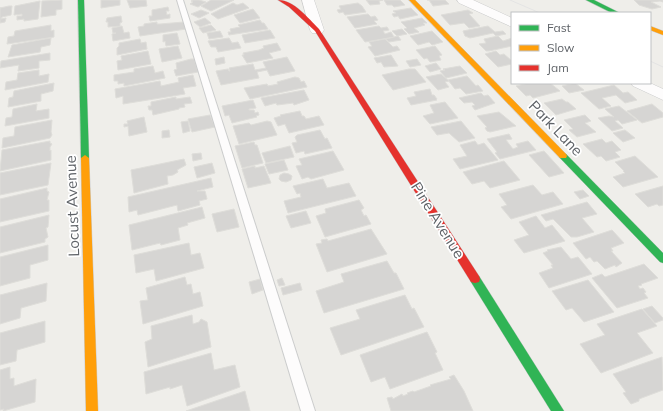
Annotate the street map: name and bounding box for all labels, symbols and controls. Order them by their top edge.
legend [511,12,651,84]
text: Fast [547,20,571,35]
text: Slow [547,40,575,55]
text: Jam [547,60,569,75]
street label: Park Lane [525,96,587,160]
street label: Locust Avenue [61,155,83,257]
street label: Pine Avenue [407,178,469,262]

